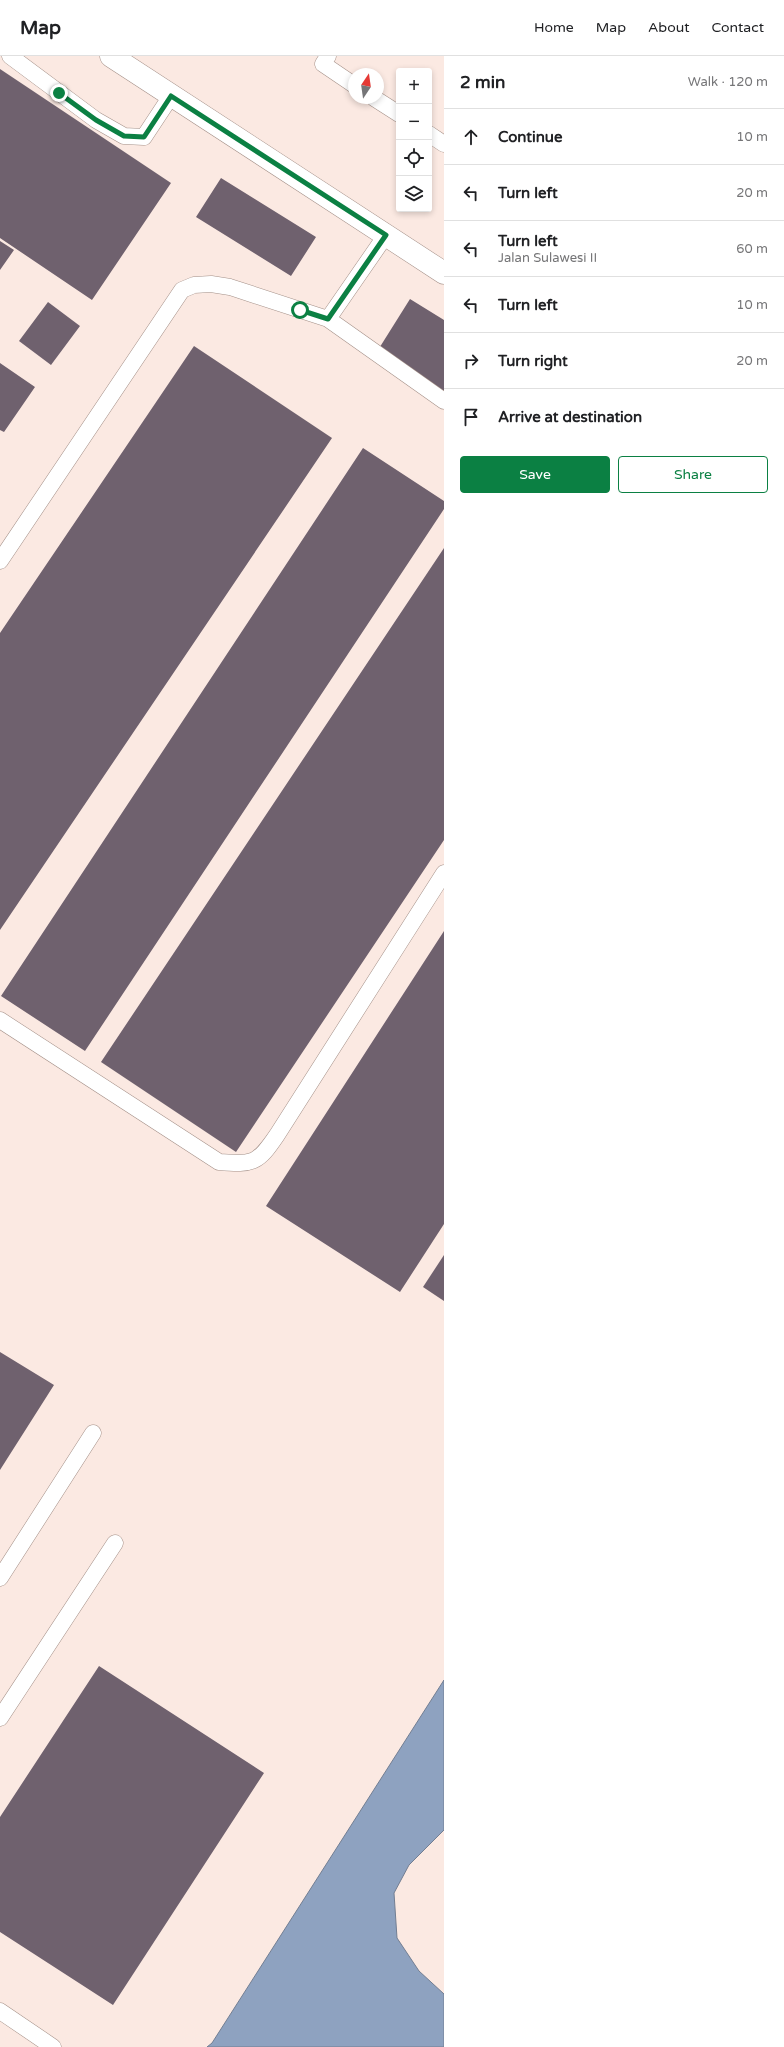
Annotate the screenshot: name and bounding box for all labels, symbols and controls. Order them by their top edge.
text: Map [20,17,61,39]
text: Home [534,19,574,36]
text: Map [596,19,626,36]
text: About [648,19,690,36]
text: Contact [712,19,764,36]
north arrow [348,68,384,104]
map controls [396,68,432,212]
button: + [396,68,432,104]
text: 2 min [460,72,505,93]
text: Walk · 120 m [688,74,768,90]
route end [50,84,68,102]
button: − [396,104,432,140]
icon: ahead [460,126,482,148]
text: Continue [498,128,562,146]
text: 10 m [736,129,768,145]
button: locate [396,140,432,176]
button: layers [396,176,432,212]
icon: left [460,182,482,204]
text: Turn left [498,184,558,202]
text: 20 m [736,185,768,201]
text: Turn left [498,232,558,250]
icon: left [460,238,482,260]
text: 60 m [736,241,768,257]
text: Jalan Sulawesi II [498,250,597,266]
icon: left [460,294,482,316]
text: Turn left [498,296,558,314]
text: 10 m [736,297,768,313]
route start [291,301,309,319]
icon: right [460,350,482,372]
text: Turn right [498,352,568,370]
text: 20 m [736,353,768,369]
icon: arrive [460,406,482,428]
text: Arrive at destination [498,408,642,426]
button: Save [460,456,610,493]
button: Share [618,456,768,493]

